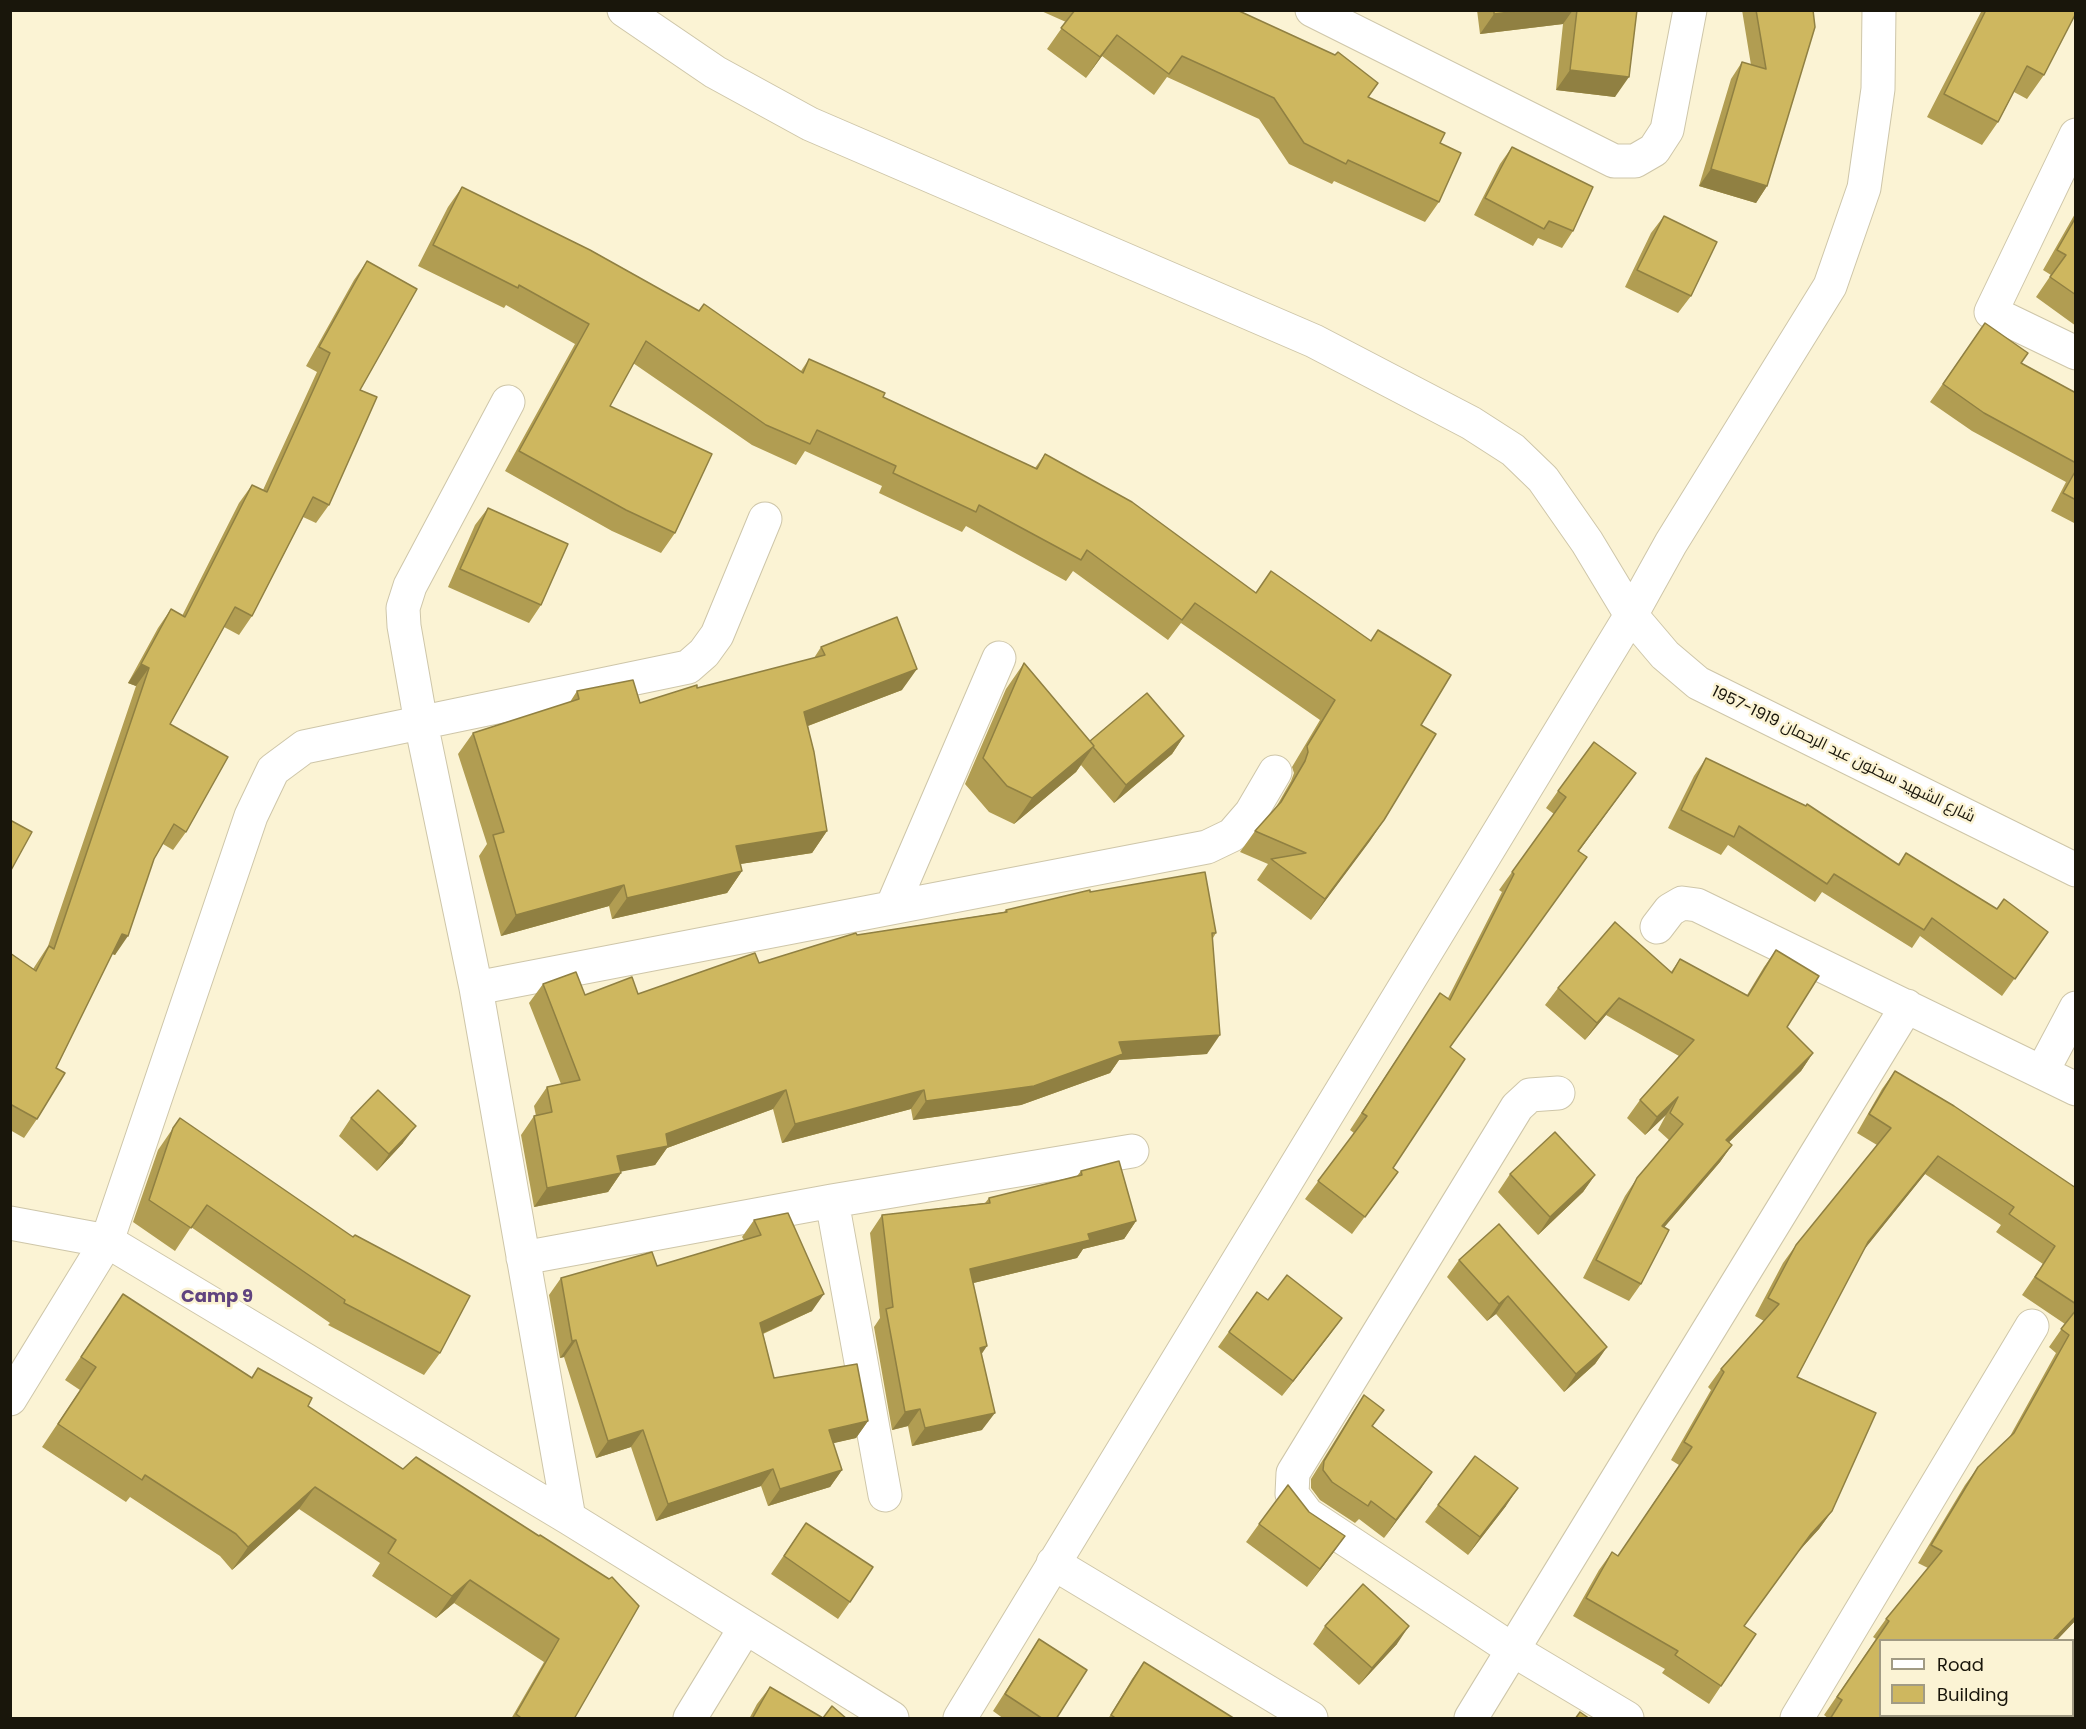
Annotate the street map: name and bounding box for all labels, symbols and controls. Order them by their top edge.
street label: شارع الشهيد سحنون عبد الرحمان 1919-1957 [1708,683,1978,827]
district label: Camp 9 [181,1286,253,1308]
legend [1879,1639,2074,1717]
text: Road [1937,1652,1984,1677]
text: Building [1937,1682,2009,1707]

